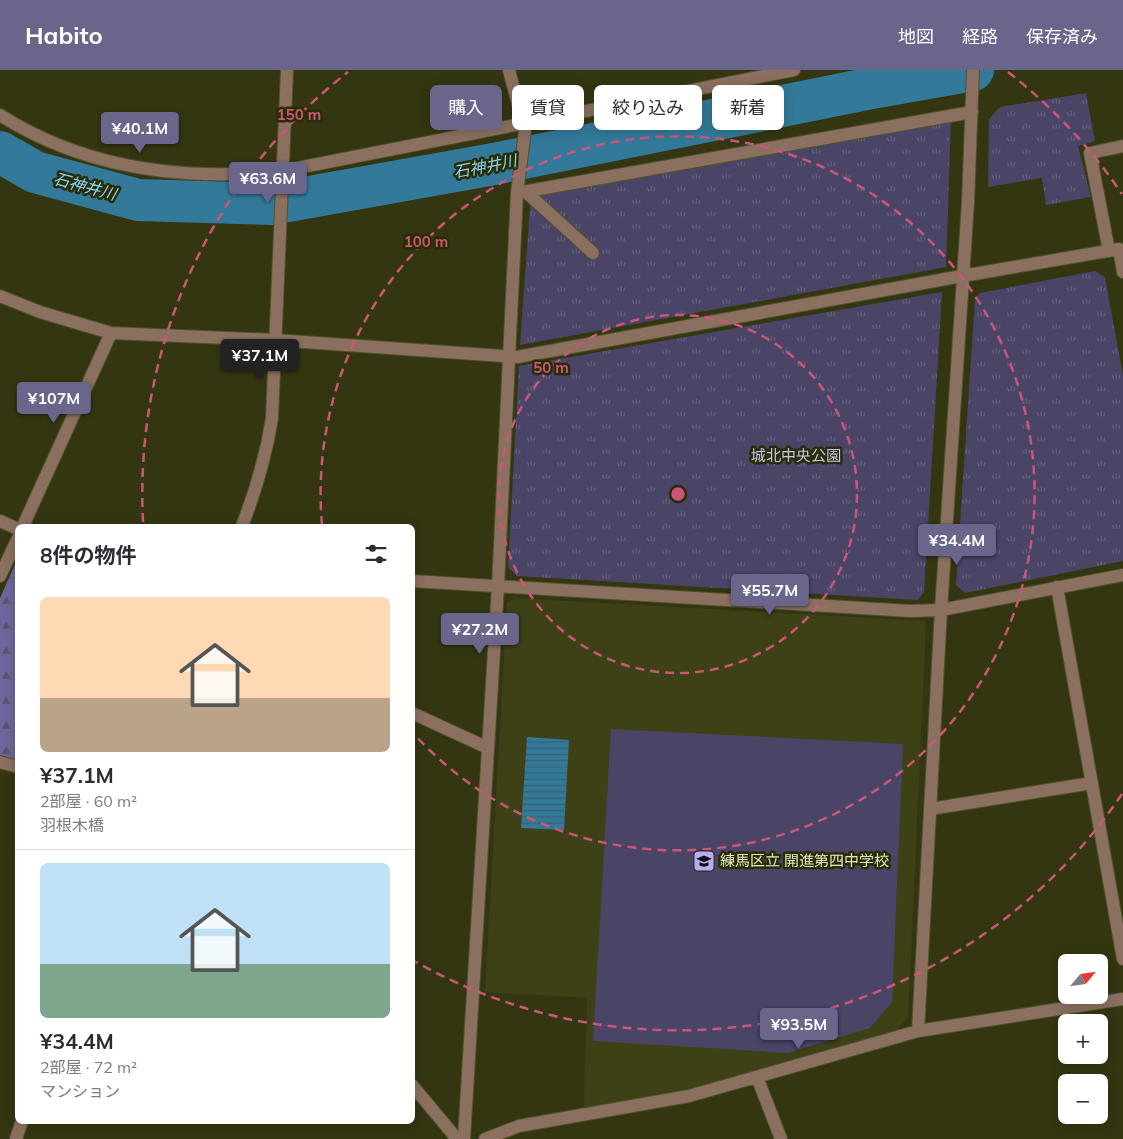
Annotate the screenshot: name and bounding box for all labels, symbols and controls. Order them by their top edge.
text: Habito [25,20,103,50]
text: 地図 [898,25,934,48]
text: 経路 [962,25,998,48]
text: 保存済み [1026,25,1098,48]
chip: 購入 [430,85,502,130]
chip: 賃貸 [512,85,584,130]
chip: 絞り込み [594,85,702,130]
chip: 新着 [712,85,784,130]
text: 150 m [277,105,321,124]
pin: ¥40.1M [99,112,181,154]
text: ¥40.1M [112,118,168,138]
water label: 石神井川 [452,150,520,182]
pin: ¥63.6M [227,162,309,204]
water label: 石神井川 [51,168,120,204]
text: ¥63.6M [240,168,296,188]
text: 100 m [404,232,448,251]
pin: ¥37.1M [219,338,301,381]
text: ¥37.1M [232,345,288,365]
text: 50 m [533,358,569,377]
pin: ¥107M [19,382,89,424]
text: ¥107M [28,388,80,408]
park label: 城北中央公園 [751,446,841,465]
centre of rings [669,485,687,503]
pin: ¥34.4M [916,524,998,566]
text: ¥34.4M [929,530,985,550]
icon: filters [362,540,390,568]
text: 8件の物件 [40,542,137,568]
pin: ¥55.7M [729,574,811,616]
text: ¥55.7M [742,580,798,600]
pin: ¥27.2M [439,612,521,655]
text: ¥27.2M [452,619,508,639]
icon: home [170,630,260,720]
text: ¥37.1M [40,762,114,788]
text: 2部屋 · 60 m² [40,791,137,811]
text: 羽根木橋 [40,815,104,835]
school or university icon: 練馬区立 開進第四中学校 [692,849,716,873]
place label: 練馬区立 開進第四中学校 [720,851,889,870]
icon: home [170,895,260,985]
north arrow [1058,954,1108,1004]
map controls [1058,954,1108,1124]
pin: ¥93.5M [758,1008,840,1050]
text: ¥93.5M [771,1014,827,1034]
button: + [1058,1014,1108,1064]
text: ¥34.4M [40,1028,114,1054]
text: 2部屋 · 72 m² [40,1057,137,1077]
button: − [1058,1074,1108,1124]
text: マンション [40,1081,120,1101]

